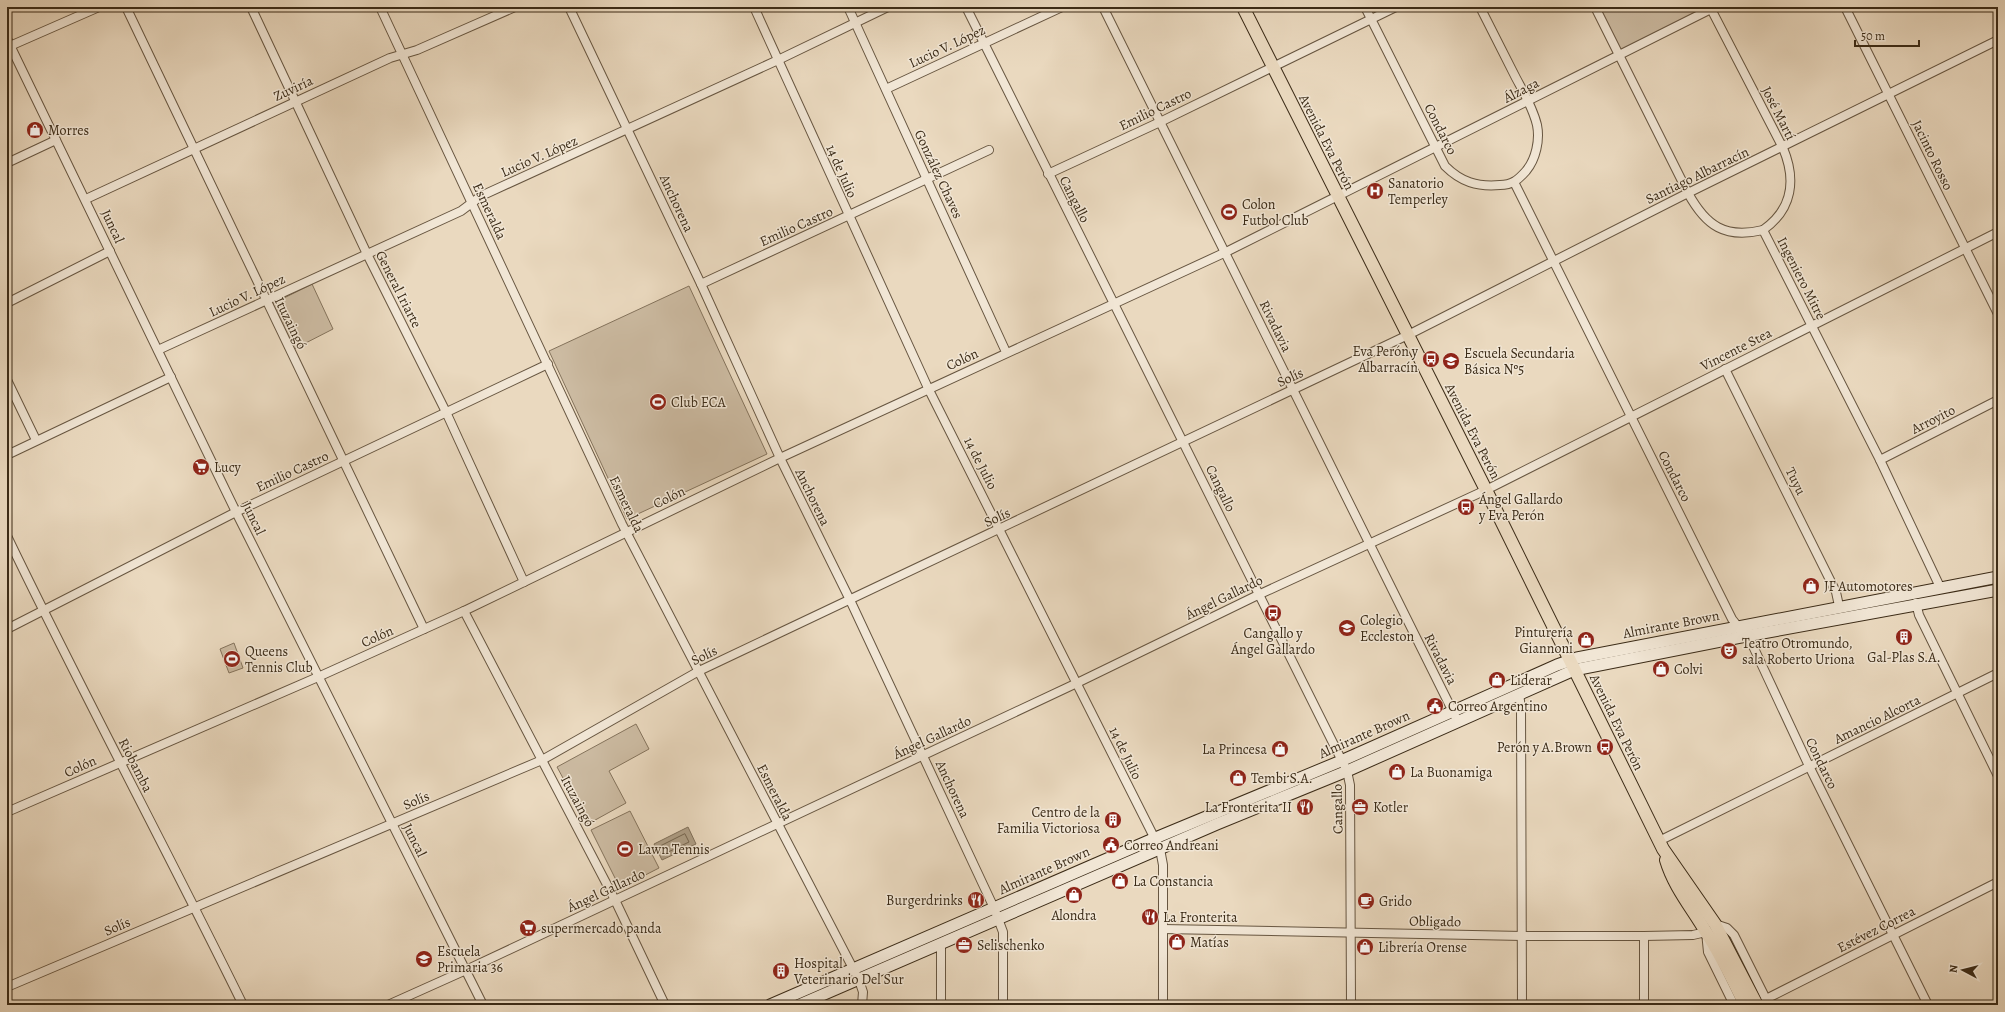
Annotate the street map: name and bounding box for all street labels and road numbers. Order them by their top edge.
street label: Lucio V. López [906,20,989,72]
street label: Zuviría [270,71,316,106]
street label: Álzaga [1499,73,1543,108]
street label: José Martí [1757,83,1800,143]
street label: Emilio Castro [1116,84,1195,135]
street label: Avenida Eva Perón [1294,90,1359,194]
street label: Condarco [1420,100,1462,158]
street label: Jacinto Rosso [1907,117,1958,194]
street label: González Chaves [910,127,967,222]
street label: Lucio V. López [498,131,581,182]
street label: 14 de Julio [821,142,862,201]
street label: Santiago Albarracín [1642,142,1752,209]
street label: Anchorena [654,170,698,236]
street label: Cangallo [1055,173,1094,226]
street label: Esmeralda [468,180,511,243]
street label: Emilio Castro [757,202,836,251]
street label: Juncal [97,206,129,247]
street label: Ingeniero Mitre [1773,234,1831,323]
street label: General Iriarte [371,247,426,331]
street label: Lucio V. López [206,269,289,321]
street label: Ituzaingó [270,294,311,352]
street label: Rivadavia [1255,297,1296,356]
street label: Vincente Stea [1696,323,1776,376]
street label: Colón [943,344,982,375]
street label: Solís [1274,363,1307,392]
street label: Avenida Eva Perón [1440,379,1505,483]
street label: Arroyito [1907,400,1959,439]
street label: 14 de Julio [959,434,1002,493]
street label: Emilio Castro [253,446,332,497]
street label: Condarco [1654,447,1696,505]
street label: Cangallo [1201,462,1240,515]
street label: Anchorena [790,464,835,530]
street label: Tuyu [1781,464,1811,499]
street label: Esmeralda [605,473,649,536]
street label: Colón [650,481,689,513]
street label: Juncal [237,498,270,539]
street label: Solís [981,503,1014,532]
street label: Ángel Gallardo [1181,571,1266,625]
street label: Almirante Brown [1620,606,1721,643]
street label: Colón [358,621,397,652]
street label: Rivadavia [1420,630,1462,689]
street label: Solís [688,641,721,670]
street label: Avenida Eva Perón [1585,670,1648,774]
street label: Amancio Alcorta [1830,690,1924,749]
street label: Almirante Brown [1315,706,1413,763]
street label: Ángel Gallardo [889,711,974,764]
street label: 14 de Julio [1105,724,1146,783]
street label: Condarco [1801,734,1842,792]
street label: Riobamba [114,735,157,796]
street label: Colón [61,751,100,782]
street label: Anchorena [930,756,974,822]
street label: Esmeralda [752,761,797,824]
street label: Ituzaingó [556,772,599,830]
street label: Cangallo [1328,784,1347,834]
street label: Solís [400,786,432,815]
street label: Juncal [398,820,431,861]
street label: Almirante Brown [995,842,1093,899]
street label: Ángel Gallardo [563,864,648,917]
street label: Estévez Correa [1834,901,1919,957]
street label: Solís [101,912,133,941]
street label: Obligado [1409,912,1461,931]

